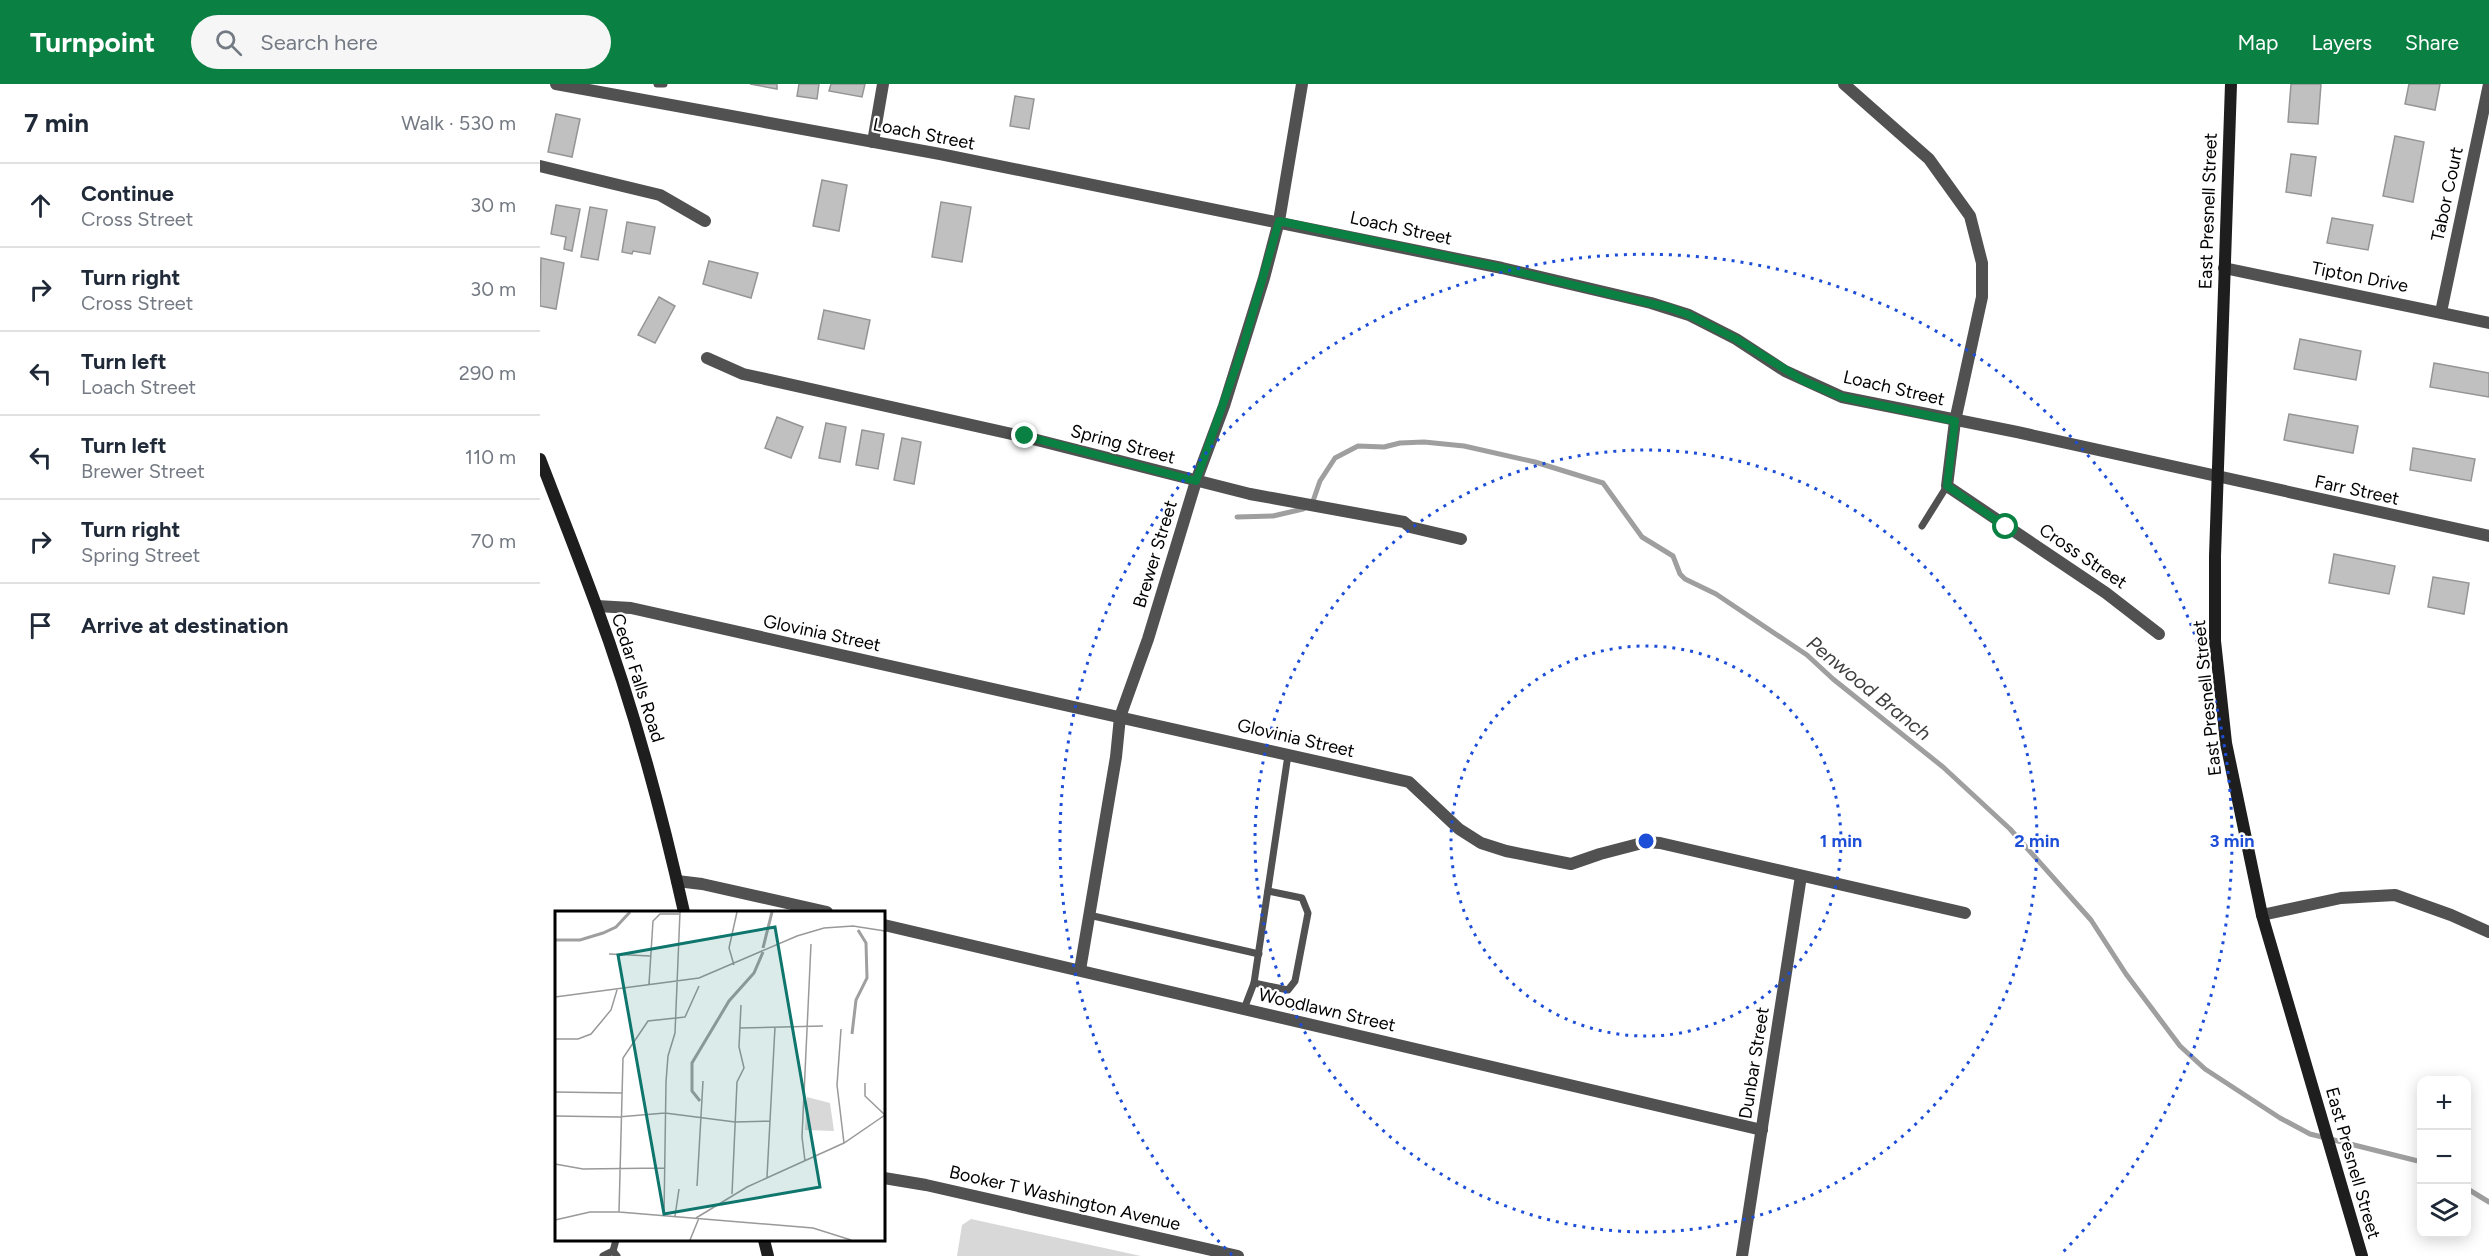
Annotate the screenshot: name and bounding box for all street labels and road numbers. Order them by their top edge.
street label: Loach Street [871,113,977,155]
street label: East Presnell Street [2194,132,2222,290]
street label: Tabor Court [2426,145,2468,243]
street label: Loach Street [1348,206,1454,250]
street label: Tipton Drive [2310,257,2410,297]
street label: Loach Street [1841,366,1947,410]
street label: Spring Street [1068,419,1178,469]
street label: Farr Street [2313,470,2401,510]
street label: Brewer Street [1128,497,1182,610]
street label: Cross Street [2035,519,2131,593]
street label: Glovinia Street [761,610,883,656]
street label: Cedar Falls Road [607,611,669,745]
street label: East Presnell Street [2188,619,2226,777]
street label: Glovinia Street [1235,714,1357,762]
street label: Woodlawn Street [1256,984,1398,1037]
street label: Dunbar Street [1734,1005,1774,1121]
street label: East Presnell Street [2321,1085,2385,1242]
street label: Booker T Washington Avenue [947,1161,1183,1235]

